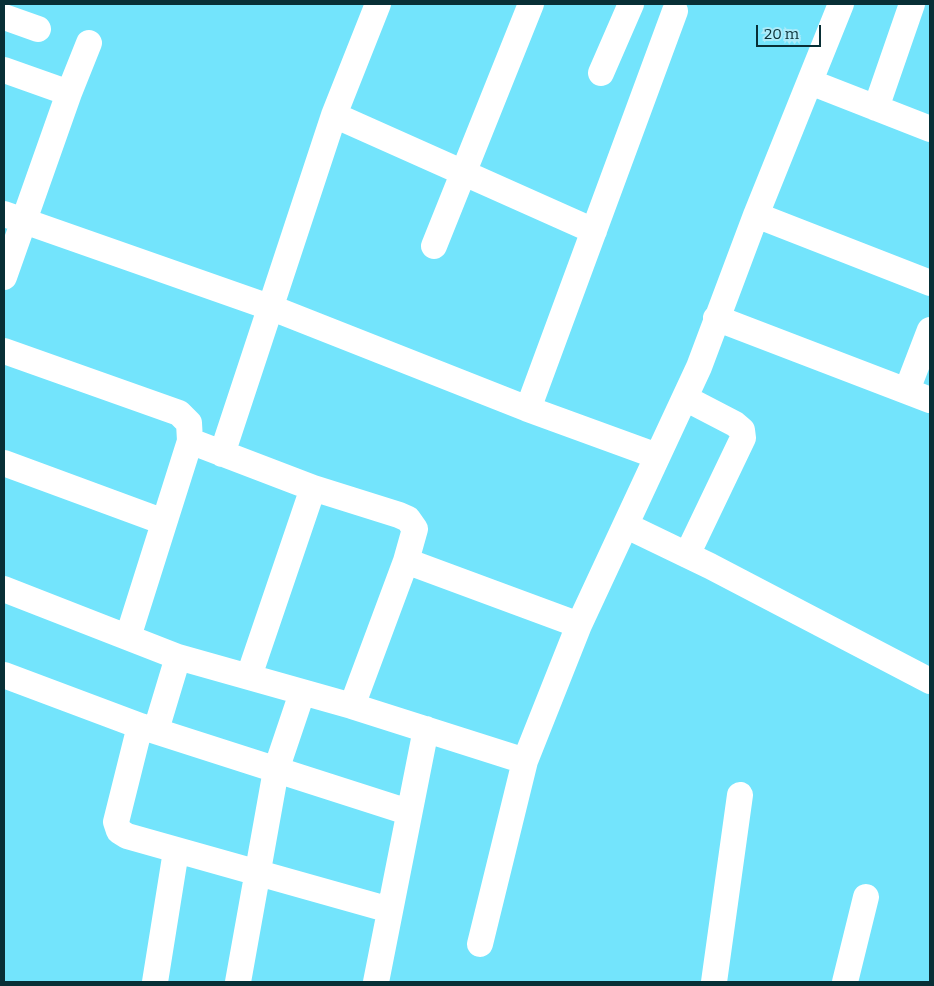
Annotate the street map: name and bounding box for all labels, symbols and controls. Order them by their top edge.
scale bar [759,15,824,47]
text: 20 m [764,25,799,43]

